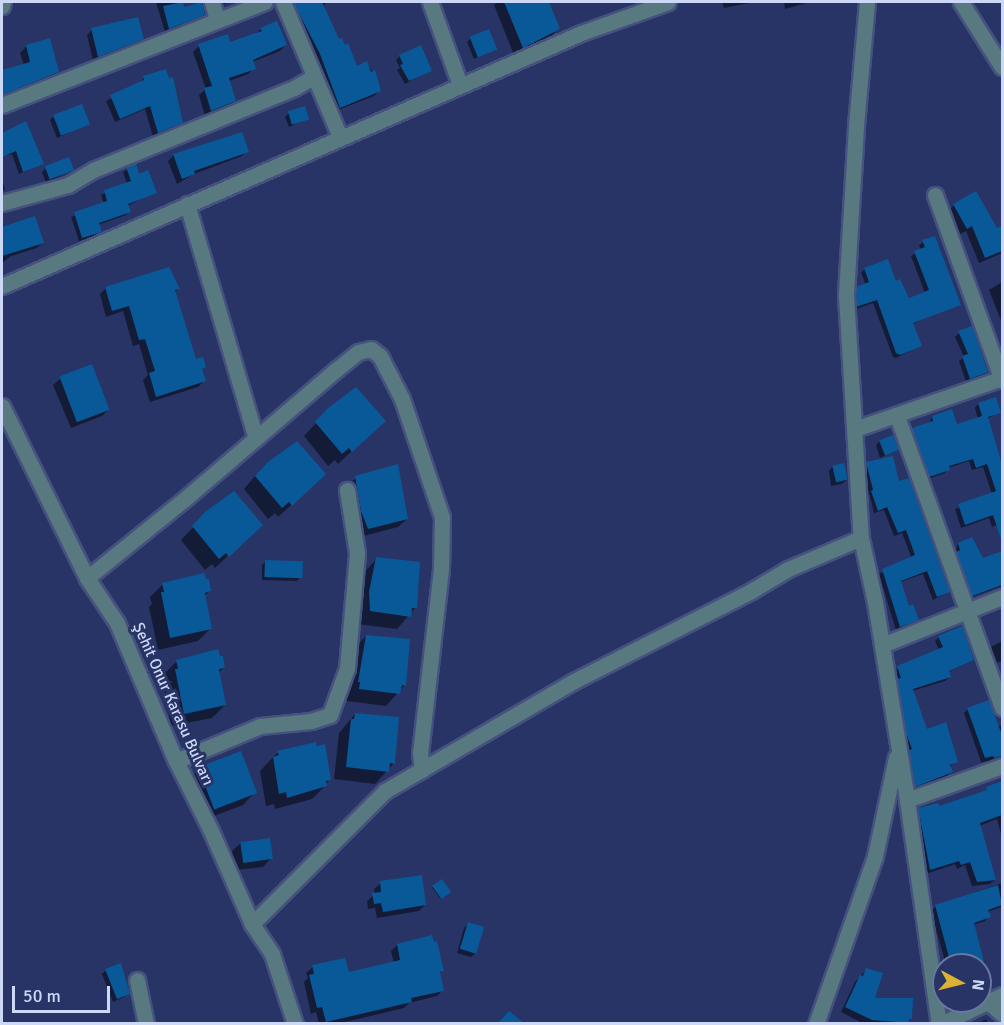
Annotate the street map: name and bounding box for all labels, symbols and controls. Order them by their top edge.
street label: Şehit Onur Karasu Bulvarı [128,620,218,788]
north arrow [932,953,992,1013]
scale bar [15,974,112,1012]
text: N [967,978,988,992]
text: 50 m [23,985,61,1007]

